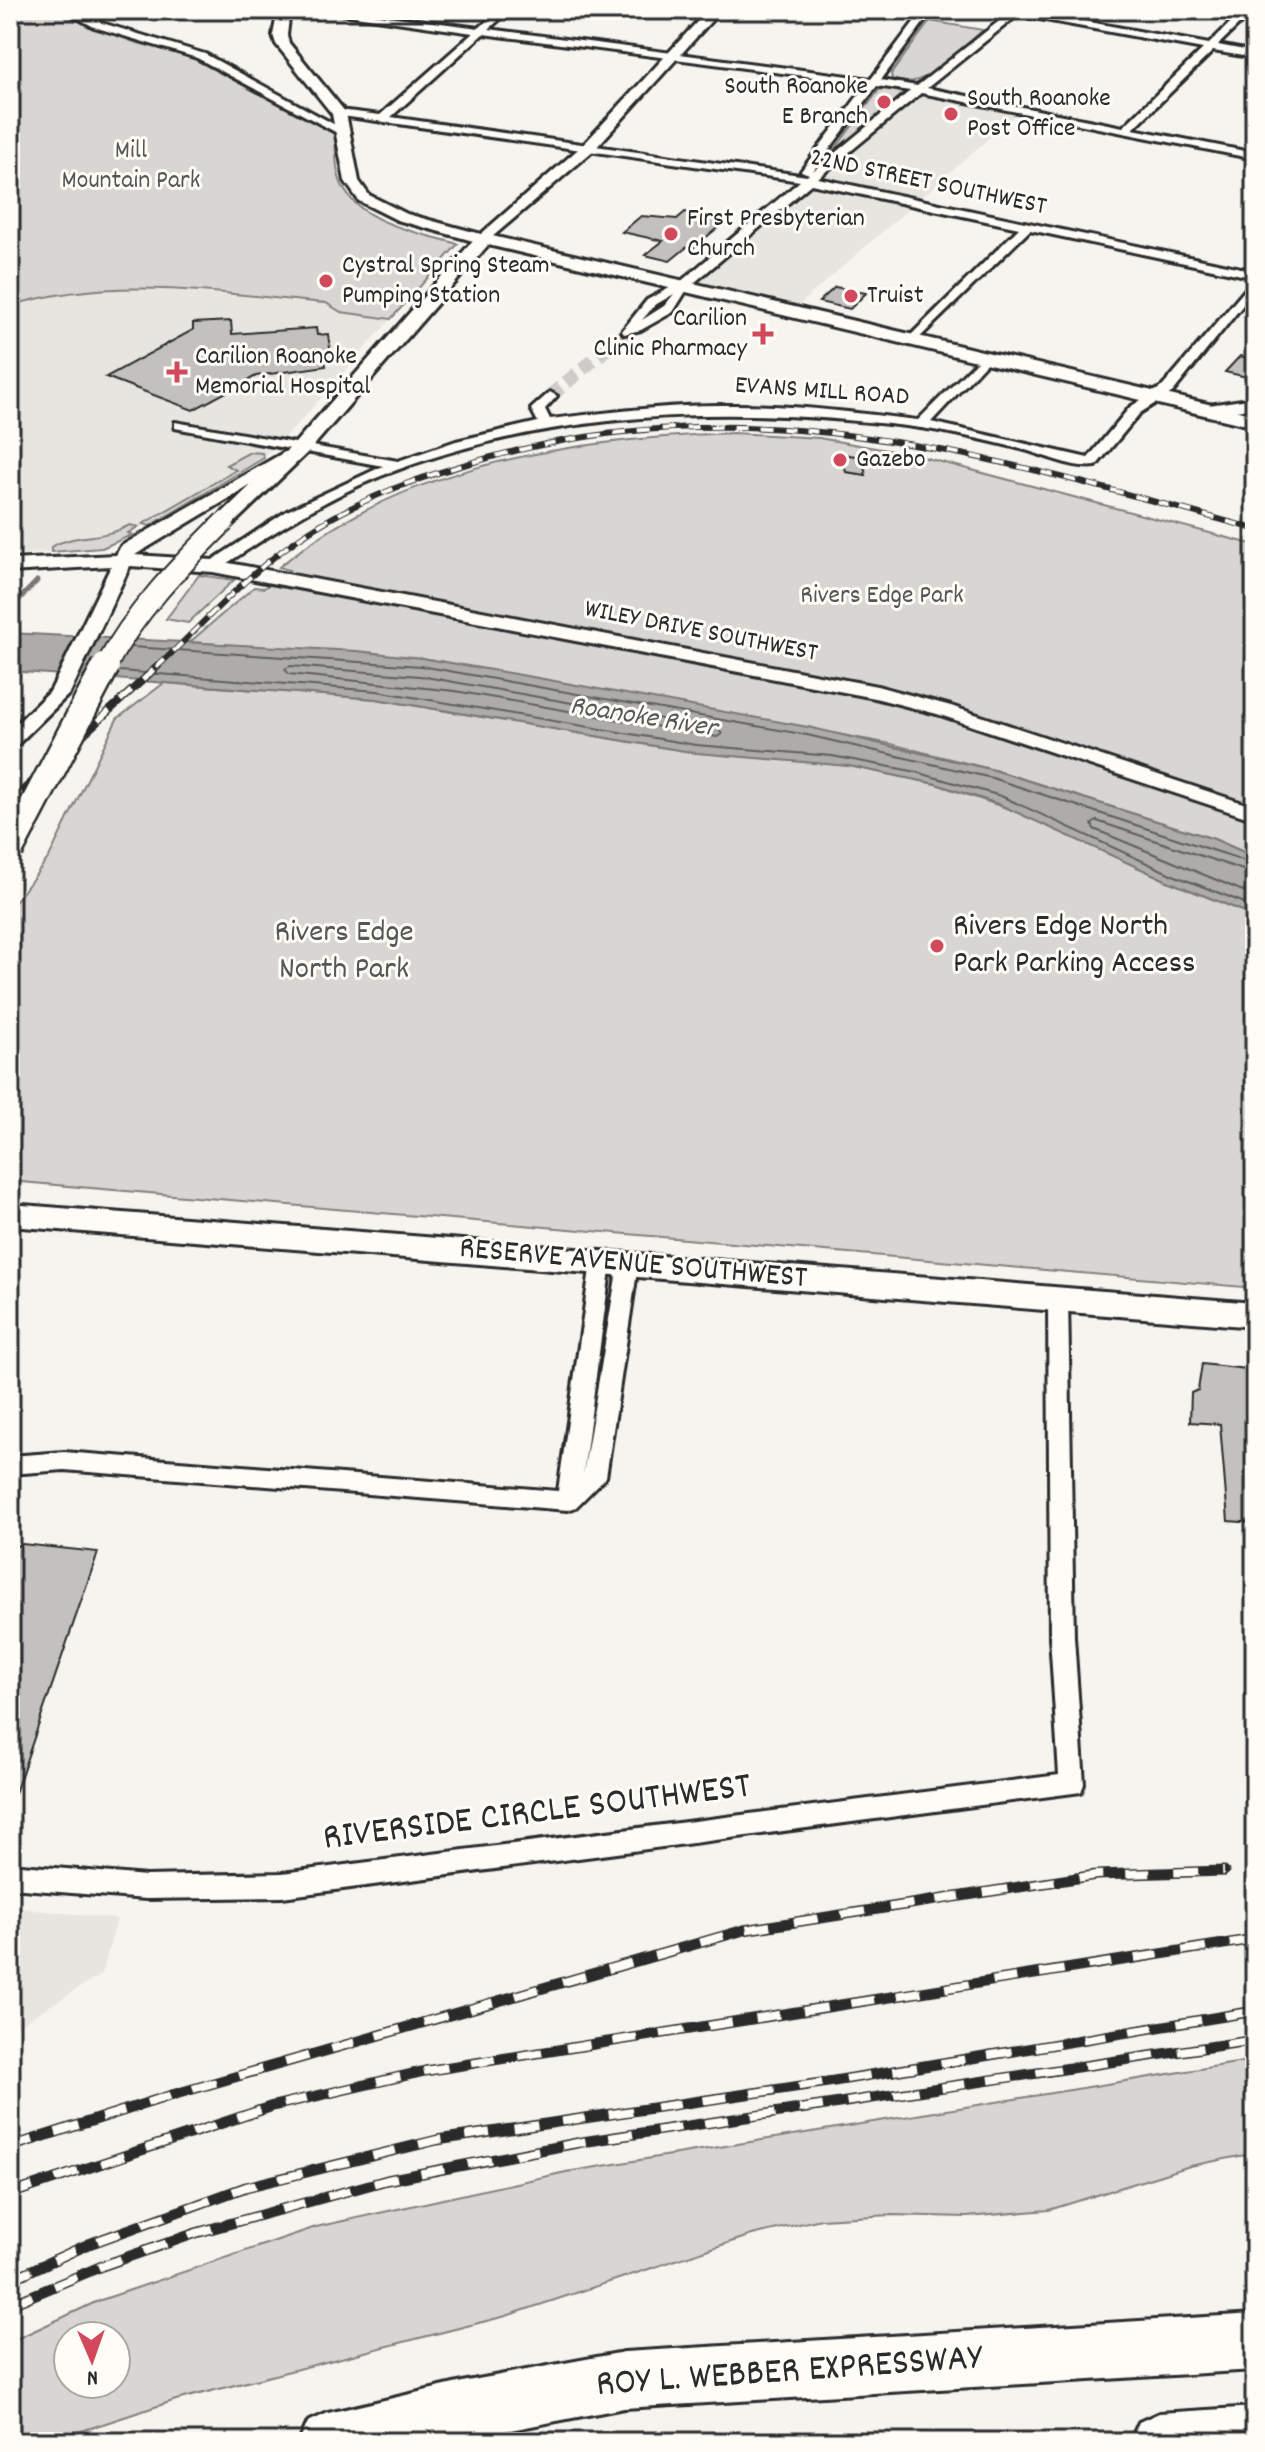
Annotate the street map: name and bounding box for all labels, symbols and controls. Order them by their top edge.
place label: South Roanoke E Branch [724,69,868,136]
place label: South Roanoke Post Office [967,81,1111,148]
marker: South Roanoke E Branch [875,93,893,111]
marker: South Roanoke Post Office [942,105,960,123]
park label: Mill Mountain Park [62,133,200,200]
street label: 22ND STREET SOUTHWEST [806,140,1050,226]
place label: First Presbyterian Church [687,201,865,268]
marker: First Presbyterian Church [662,225,680,243]
place label: Cystral Spring Steam Pumping Station [342,248,550,315]
marker: Cystral Spring Steam Pumping Station [317,272,335,290]
place label: Truist [867,278,924,315]
marker: Truist [842,287,860,305]
place label: Carilion Clinic Pharmacy [593,301,747,368]
marker: Carilion Clinic Pharmacy [754,325,772,343]
place label: Carilion Roanoke Memorial Hospital [195,339,370,406]
marker: Carilion Roanoke Memorial Hospital [166,361,188,383]
street label: EVANS MILL ROAD [734,367,910,417]
place label: Gazebo [856,442,925,479]
marker: Gazebo [831,451,849,469]
park label: Rivers Edge Park [800,578,964,615]
street label: WILEY DRIVE SOUTHWEST [581,591,821,673]
water label: Roanoke River [567,688,723,751]
place label: Rivers Edge North Park Parking Access [953,905,1196,988]
park label: Rivers Edge North Park [274,911,414,994]
marker: Rivers Edge North Park Parking Access [928,937,946,955]
street label: RESERVE AVENUE SOUTHWEST [457,1227,809,1303]
street label: RIVERSIDE CIRCLE SOUTHWEST [320,1760,754,1868]
north arrow [52,2320,132,2400]
street label: ROY L. WEBBER EXPRESSWAY [594,2332,985,2414]
text: N [86,2361,99,2392]

